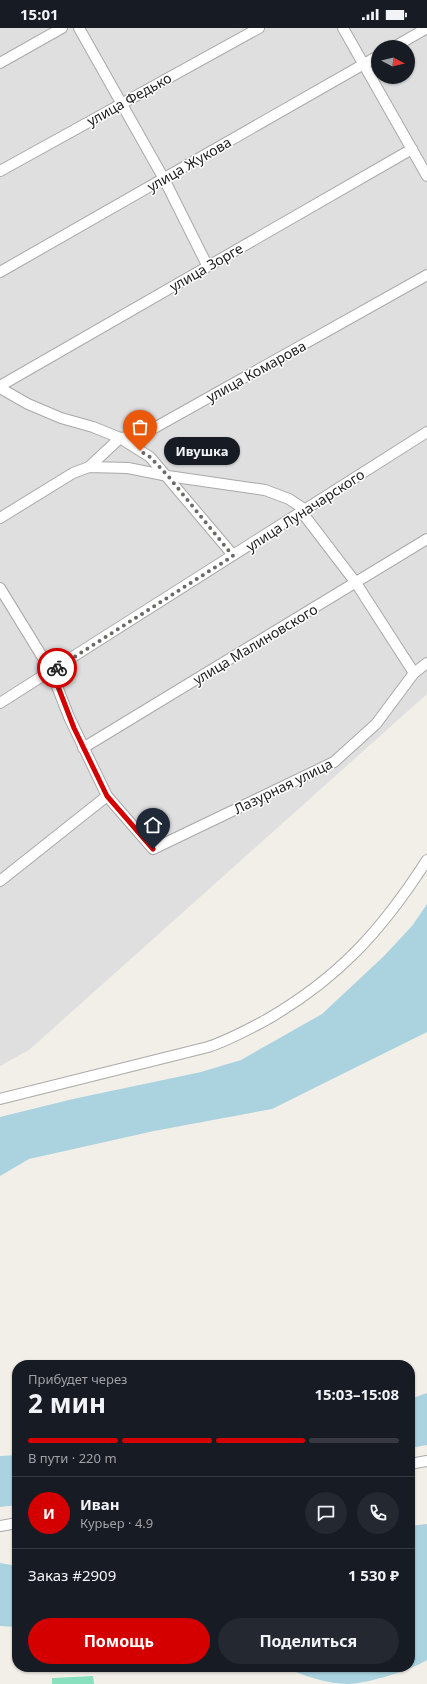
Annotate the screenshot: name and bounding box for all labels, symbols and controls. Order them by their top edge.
text: 15:01 [20,4,59,24]
north arrow [371,40,415,84]
map controls [371,40,415,84]
street label: улица Федько [83,68,175,130]
street label: улица Жукова [143,132,235,196]
street label: улица Зорге [166,238,246,296]
street label: улица Комарова [203,336,309,406]
pin [123,410,157,451]
icon: bag [129,416,151,438]
callout: Ивушка [164,437,240,465]
text: Ивушка [175,442,229,460]
street label: улица Луначарского [242,464,368,556]
street label: улица Малиновского [189,599,321,689]
courier [37,648,77,688]
icon: bike [46,657,68,679]
street label: Лазурная улица [230,754,336,818]
pin [136,808,170,849]
icon: home [142,814,164,836]
text: Прибудет через [28,1370,127,1388]
text: 15:03–15:08 [314,1384,399,1404]
text: 2 мин [28,1385,106,1421]
text: В пути · 220 m [28,1449,117,1467]
button: chat [305,1492,347,1534]
button: phone [357,1492,399,1534]
text: Иван [80,1494,120,1514]
text: И [43,1503,55,1523]
text: Курьер · 4.9 [80,1514,153,1532]
text: Заказ #2909 [28,1565,116,1585]
text: 1 530 ₽ [348,1565,399,1585]
button: Помощь [28,1618,210,1664]
button: Поделиться [218,1618,399,1664]

